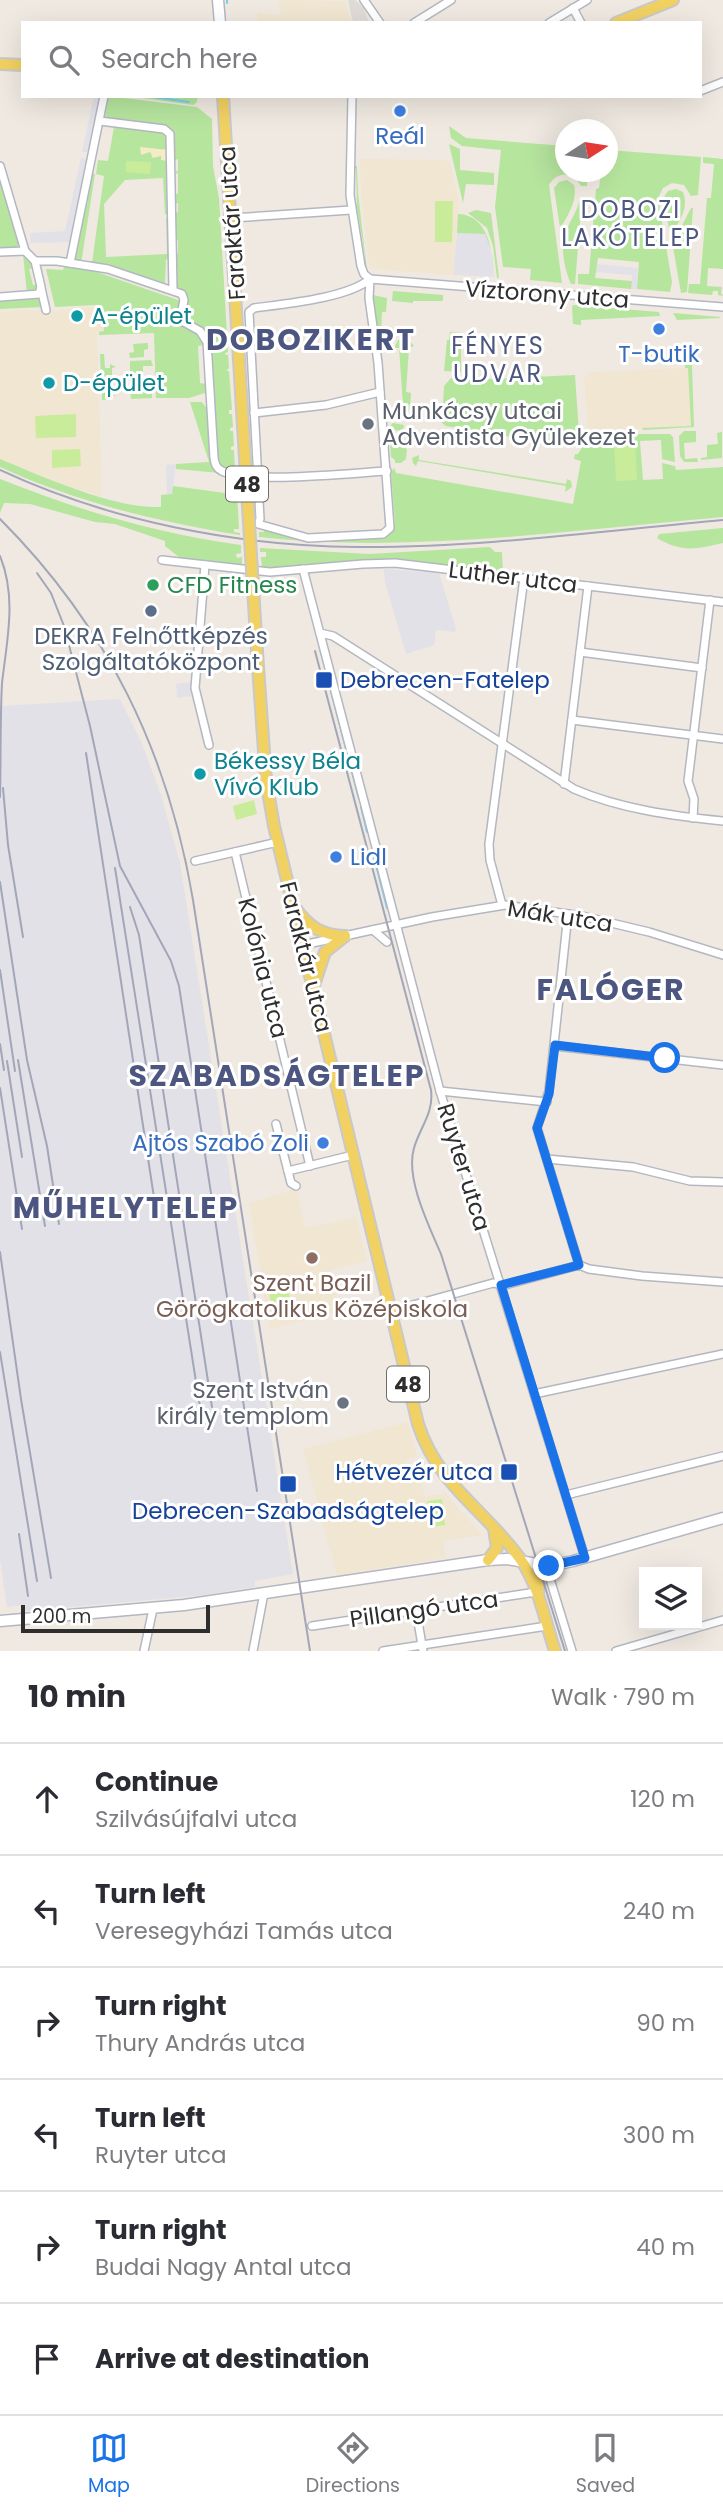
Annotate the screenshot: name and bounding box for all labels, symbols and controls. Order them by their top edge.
search box [21,21,702,98]
icon: search [45,41,83,79]
text: Search here [101,41,258,77]
marker: Reál [392,103,408,119]
north arrow [555,119,618,182]
place label: Reál [375,120,425,152]
street label: Faraktár utca [211,145,253,301]
district label: DOBOZI LAKÓTELEP [561,193,701,254]
street label: Víztorony utca [464,272,630,316]
place label: A-épület [91,300,192,332]
marker: A-épület [69,308,85,324]
district label: DOBOZIKERT [206,318,416,361]
marker: T-butik [651,321,667,337]
district label: FÉNYES UDVAR [451,329,545,390]
place label: T-butik [618,338,700,370]
place label: D-épület [63,367,165,399]
marker: D-épület [41,375,57,391]
place label: Munkácsy utcai Adventista Gyülekezet [382,395,636,453]
marker: Munkácsy utcai Adventista Gyülekezet [360,416,376,432]
road number: 48 [226,466,268,502]
street label: Luther utca [447,553,579,601]
place label: CFD Fitness [167,569,297,601]
marker: CFD Fitness [145,577,161,593]
marker: DEKRA Felnőttképzés Szolgáltatóközpont [143,603,159,619]
place label: DEKRA Felnőttképzés Szolgáltatóközpont [34,620,268,678]
place label: Debrecen-Fatelep [340,664,550,696]
marker: Debrecen-Fatelep [314,670,334,690]
place label: Békessy Béla Vívó Klub [214,745,361,803]
marker: Békessy Béla Vívó Klub [192,766,208,782]
place label: Lidl [350,841,387,873]
marker: Lidl [328,849,344,865]
street label: Faraktár utca [272,878,340,1036]
street label: Mák utca [505,892,615,940]
street label: Kolónia utca [230,894,296,1042]
district label: FALÓGER [536,968,686,1011]
route start [649,1042,680,1073]
district label: SZABADSÁGTELEP [129,1054,425,1097]
street label: Ruyter utca [429,1099,499,1235]
place label: Ajtós Szabó Zoli [132,1127,309,1159]
marker: Ajtós Szabó Zoli [315,1135,331,1151]
district label: MŰHELYTELEP [13,1186,239,1229]
marker: Szent Bazil Görögkatolikus Középiskola [304,1250,320,1266]
place label: Szent Bazil Görögkatolikus Középiskola [156,1267,468,1325]
road number: 48 [387,1366,429,1402]
place label: Szent István király templom [157,1374,329,1432]
marker: Szent István király templom [335,1395,351,1411]
place label: Hétvezér utca [335,1456,493,1488]
marker: Hétvezér utca [499,1462,519,1482]
marker: Debrecen-Szabadságtelep [278,1474,298,1494]
place label: Debrecen-Szabadságtelep [132,1495,444,1527]
route end [533,1550,564,1581]
map controls [639,1567,702,1630]
button: layers [639,1567,702,1630]
street label: Pillangó utca [348,1583,500,1635]
scale bar [21,1602,210,1634]
text: 200 m [32,1603,91,1630]
text: 10 min [28,1675,126,1718]
text: Walk · 790 m [551,1681,695,1713]
text: Continue [95,1764,218,1800]
icon: ahead [28,1780,66,1818]
text: 120 m [630,1783,695,1815]
text: Szilvásújfalvi utca [95,1803,297,1835]
text: Turn left [95,1876,206,1912]
icon: left [28,1892,66,1930]
text: 240 m [623,1895,695,1927]
text: Veresegyházi Tamás utca [95,1915,393,1947]
text: Turn right [95,1988,227,2024]
icon: right [28,2004,66,2042]
text: 90 m [636,2007,695,2039]
text: Thury András utca [95,2027,305,2059]
text: Turn left [95,2100,206,2136]
icon: left [28,2116,66,2154]
text: 300 m [623,2119,695,2151]
text: Ruyter utca [95,2139,227,2171]
text: Turn right [95,2212,227,2248]
icon: right [28,2228,66,2266]
text: 40 m [636,2231,695,2263]
text: Budai Nagy Antal utca [95,2251,352,2283]
icon: arrive [28,2340,66,2378]
text: Arrive at destination [95,2341,370,2377]
tab: Map [88,2429,130,2500]
tab: Directions [306,2429,400,2500]
tab: Saved [576,2429,635,2500]

